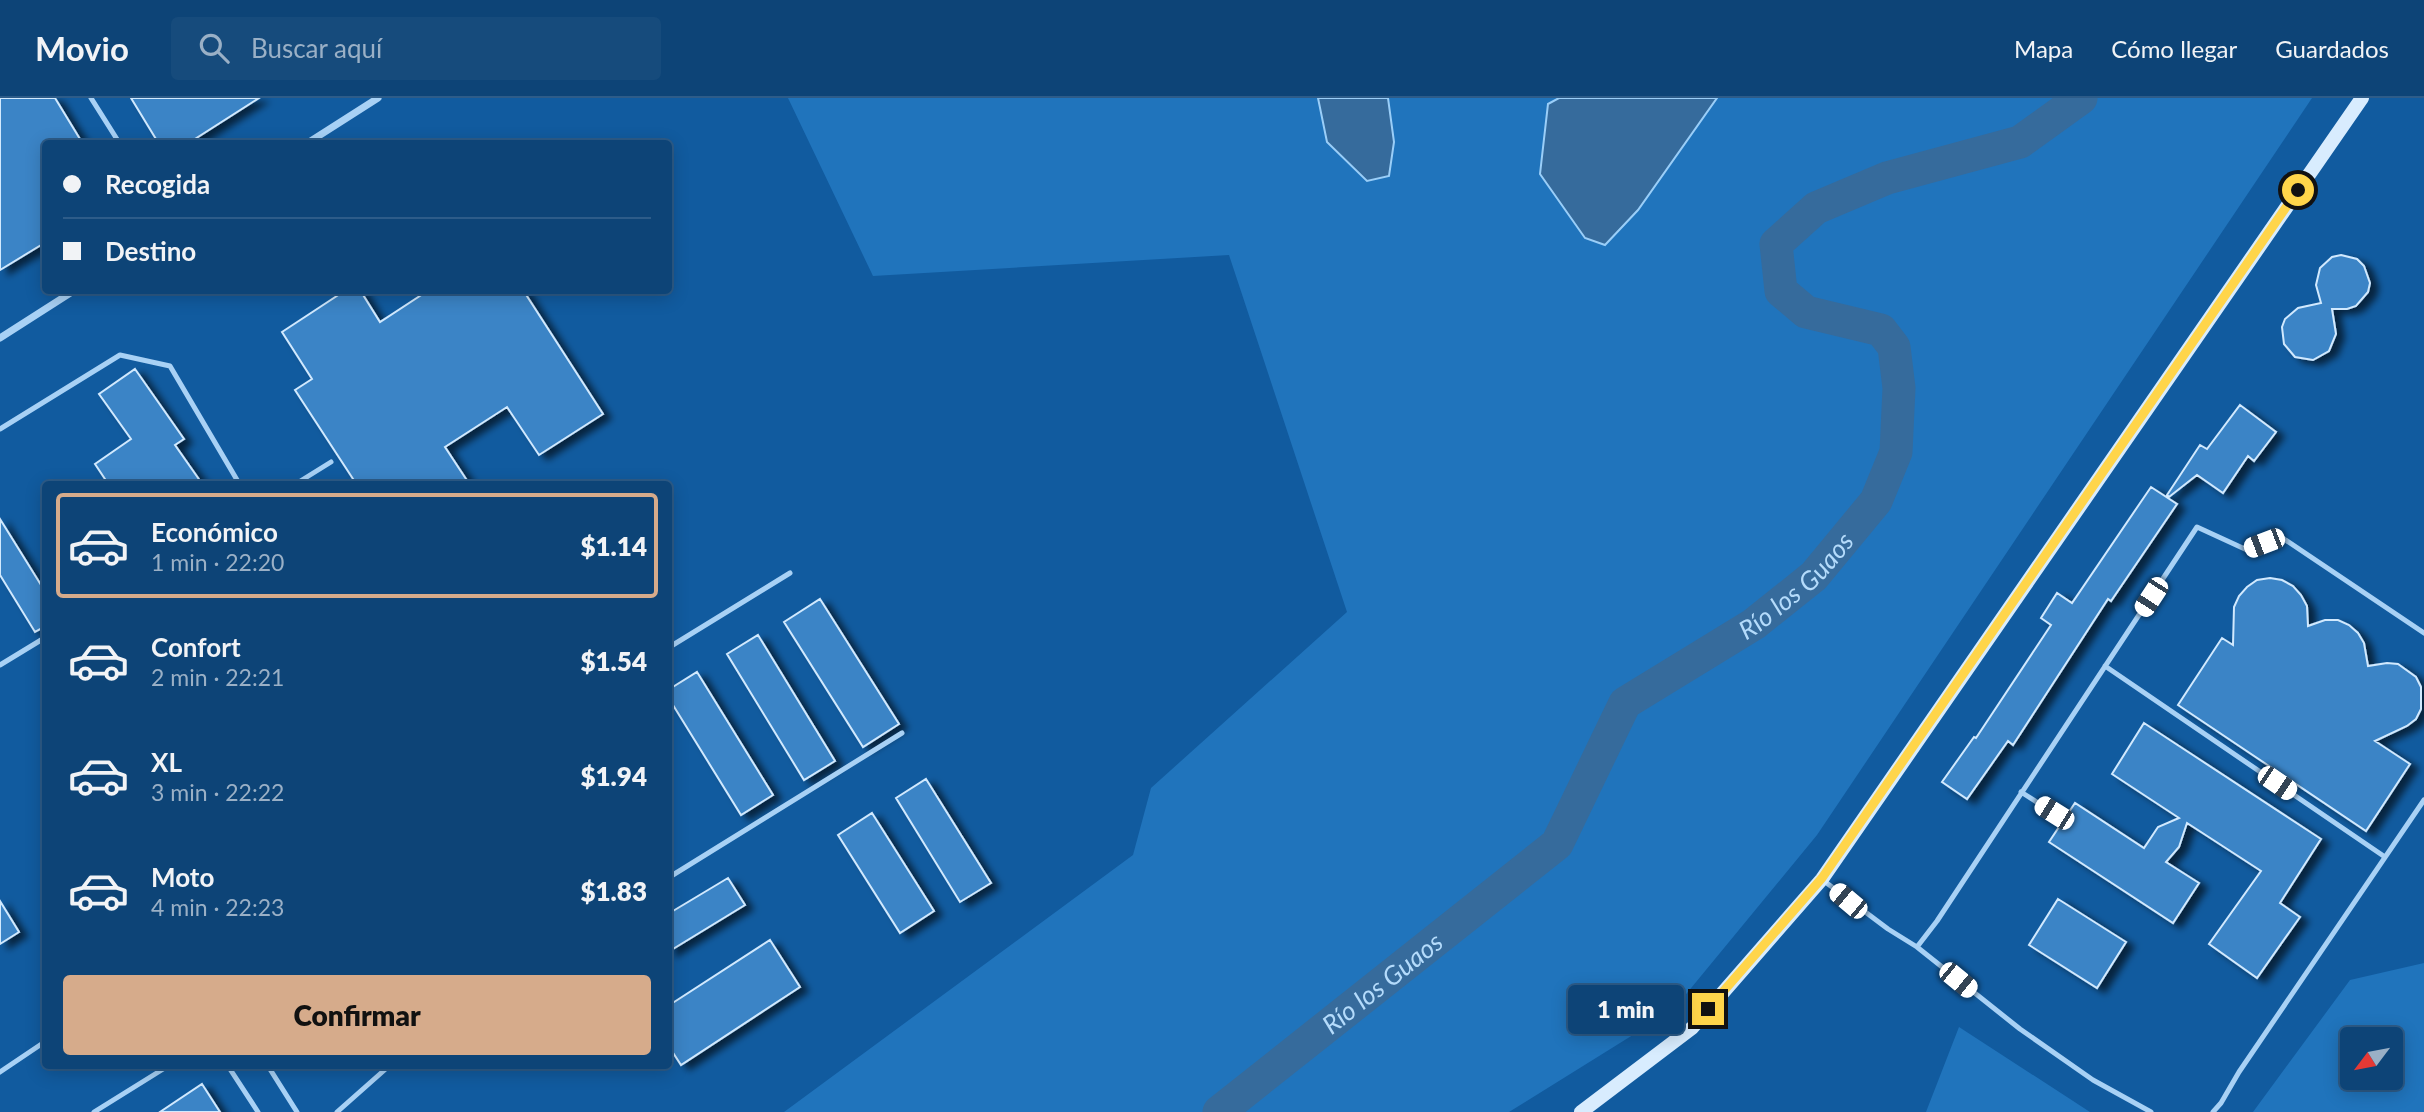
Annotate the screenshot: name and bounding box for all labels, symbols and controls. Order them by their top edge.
search box [171,17,661,80]
text: Movio [35,28,129,68]
icon: search [195,29,233,67]
text: Buscar aquí [251,32,382,64]
text: Mapa [2014,34,2073,63]
text: Cómo llegar [2111,34,2237,63]
text: Guardados [2275,34,2389,63]
text: Recogida [105,168,210,200]
route start [2282,174,2314,206]
text: Destino [105,235,196,267]
icon: car [67,514,130,577]
text: Económico [151,516,278,548]
water label: Río los Guaos [1732,525,1860,646]
car [2241,526,2288,560]
text: $1.14 [580,530,647,562]
text: 1 min · 22:20 [151,548,284,576]
car [2131,574,2172,620]
icon: car [67,629,130,692]
text: Confort [151,631,241,663]
text: $1.54 [580,645,647,677]
text: 2 min · 22:21 [151,663,284,691]
icon: car [67,744,130,807]
text: XL [151,746,182,778]
text: $1.94 [580,760,647,792]
car [2254,763,2301,803]
text: 3 min · 22:22 [151,778,284,806]
car [2031,793,2078,833]
icon: car [67,859,130,922]
text: Moto [151,861,214,893]
text: $1.83 [580,875,647,907]
car [1826,879,1871,923]
text: 4 min · 22:23 [151,893,284,921]
water label: Río los Guaos [1315,925,1449,1040]
car [1936,959,1981,1001]
button: Confirmar [63,975,651,1055]
callout: 1 min [1568,984,1684,1034]
route end [1692,993,1724,1025]
text: 1 min [1597,995,1655,1023]
north arrow [2340,1027,2403,1090]
map controls [2340,1027,2403,1090]

